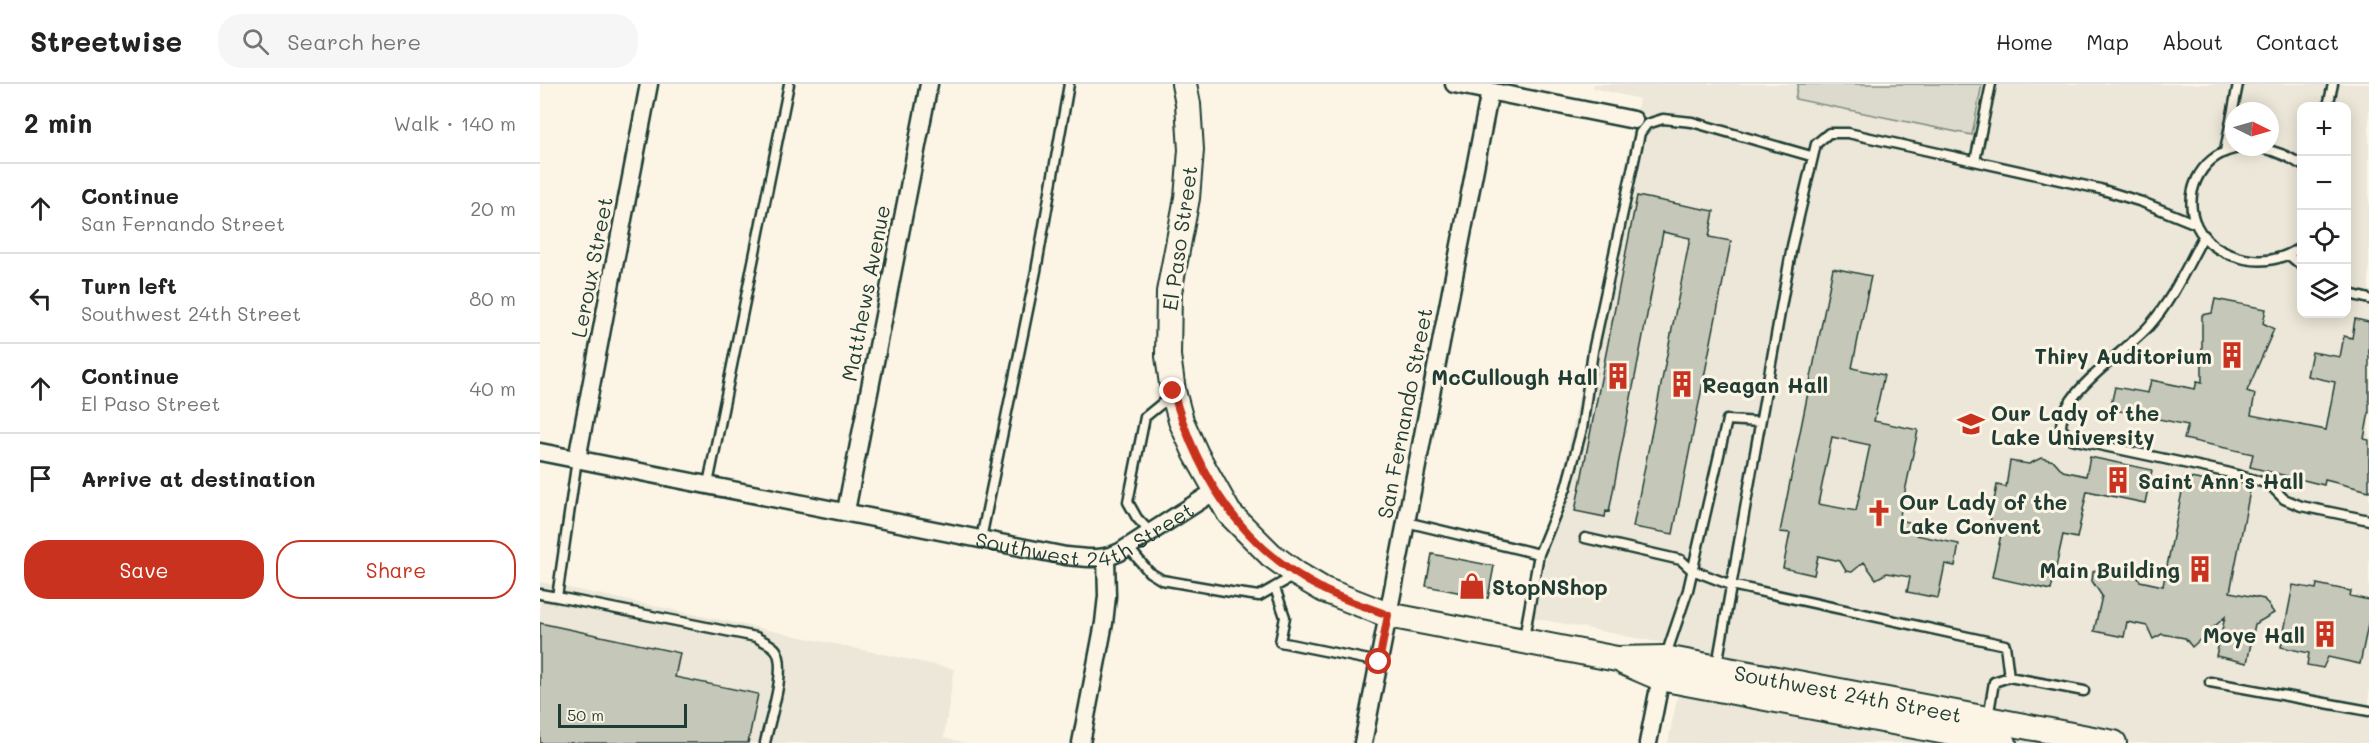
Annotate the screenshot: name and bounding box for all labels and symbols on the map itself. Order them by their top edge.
north arrow [2225,102,2279,156]
street label: El Paso Street [1155,164,1203,312]
street label: Leroux Street [564,194,618,340]
street label: Matthews Avenue [835,203,895,383]
street label: San Fernando Street [1370,305,1438,521]
building icon: Thiry Auditorium [2217,340,2247,370]
place label: Thiry Auditorium [2035,342,2212,370]
building icon: McCullough Hall [1603,361,1633,391]
place label: McCullough Hall [1431,363,1598,390]
building icon: Reagan Hall [1667,369,1697,399]
place label: Reagan Hall [1702,371,1828,398]
route end [1159,377,1185,403]
place label: Our Lady of the Lake University [1991,399,2159,451]
school or university icon: Our Lady of the Lake University [1956,409,1986,439]
building icon: Saint Ann's Hall [2103,465,2133,495]
place label: Saint Ann's Hall [2138,467,2304,494]
place label: Our Lady of the Lake Convent [1899,488,2067,539]
street label: Southwest 24th Street [973,495,1198,572]
church icon: Our Lady of the Lake Convent [1864,498,1894,528]
building icon: Main Building [2185,554,2215,584]
place label: Main Building [2039,556,2180,583]
shop icon: StopNShop [1457,571,1487,601]
place label: StopNShop [1492,573,1608,600]
building icon: Moye Hall [2310,619,2340,649]
place label: Moye Hall [2203,621,2305,649]
route start [1365,648,1391,674]
street label: Southwest 24th Street [1732,658,1964,727]
scale bar [558,701,687,728]

